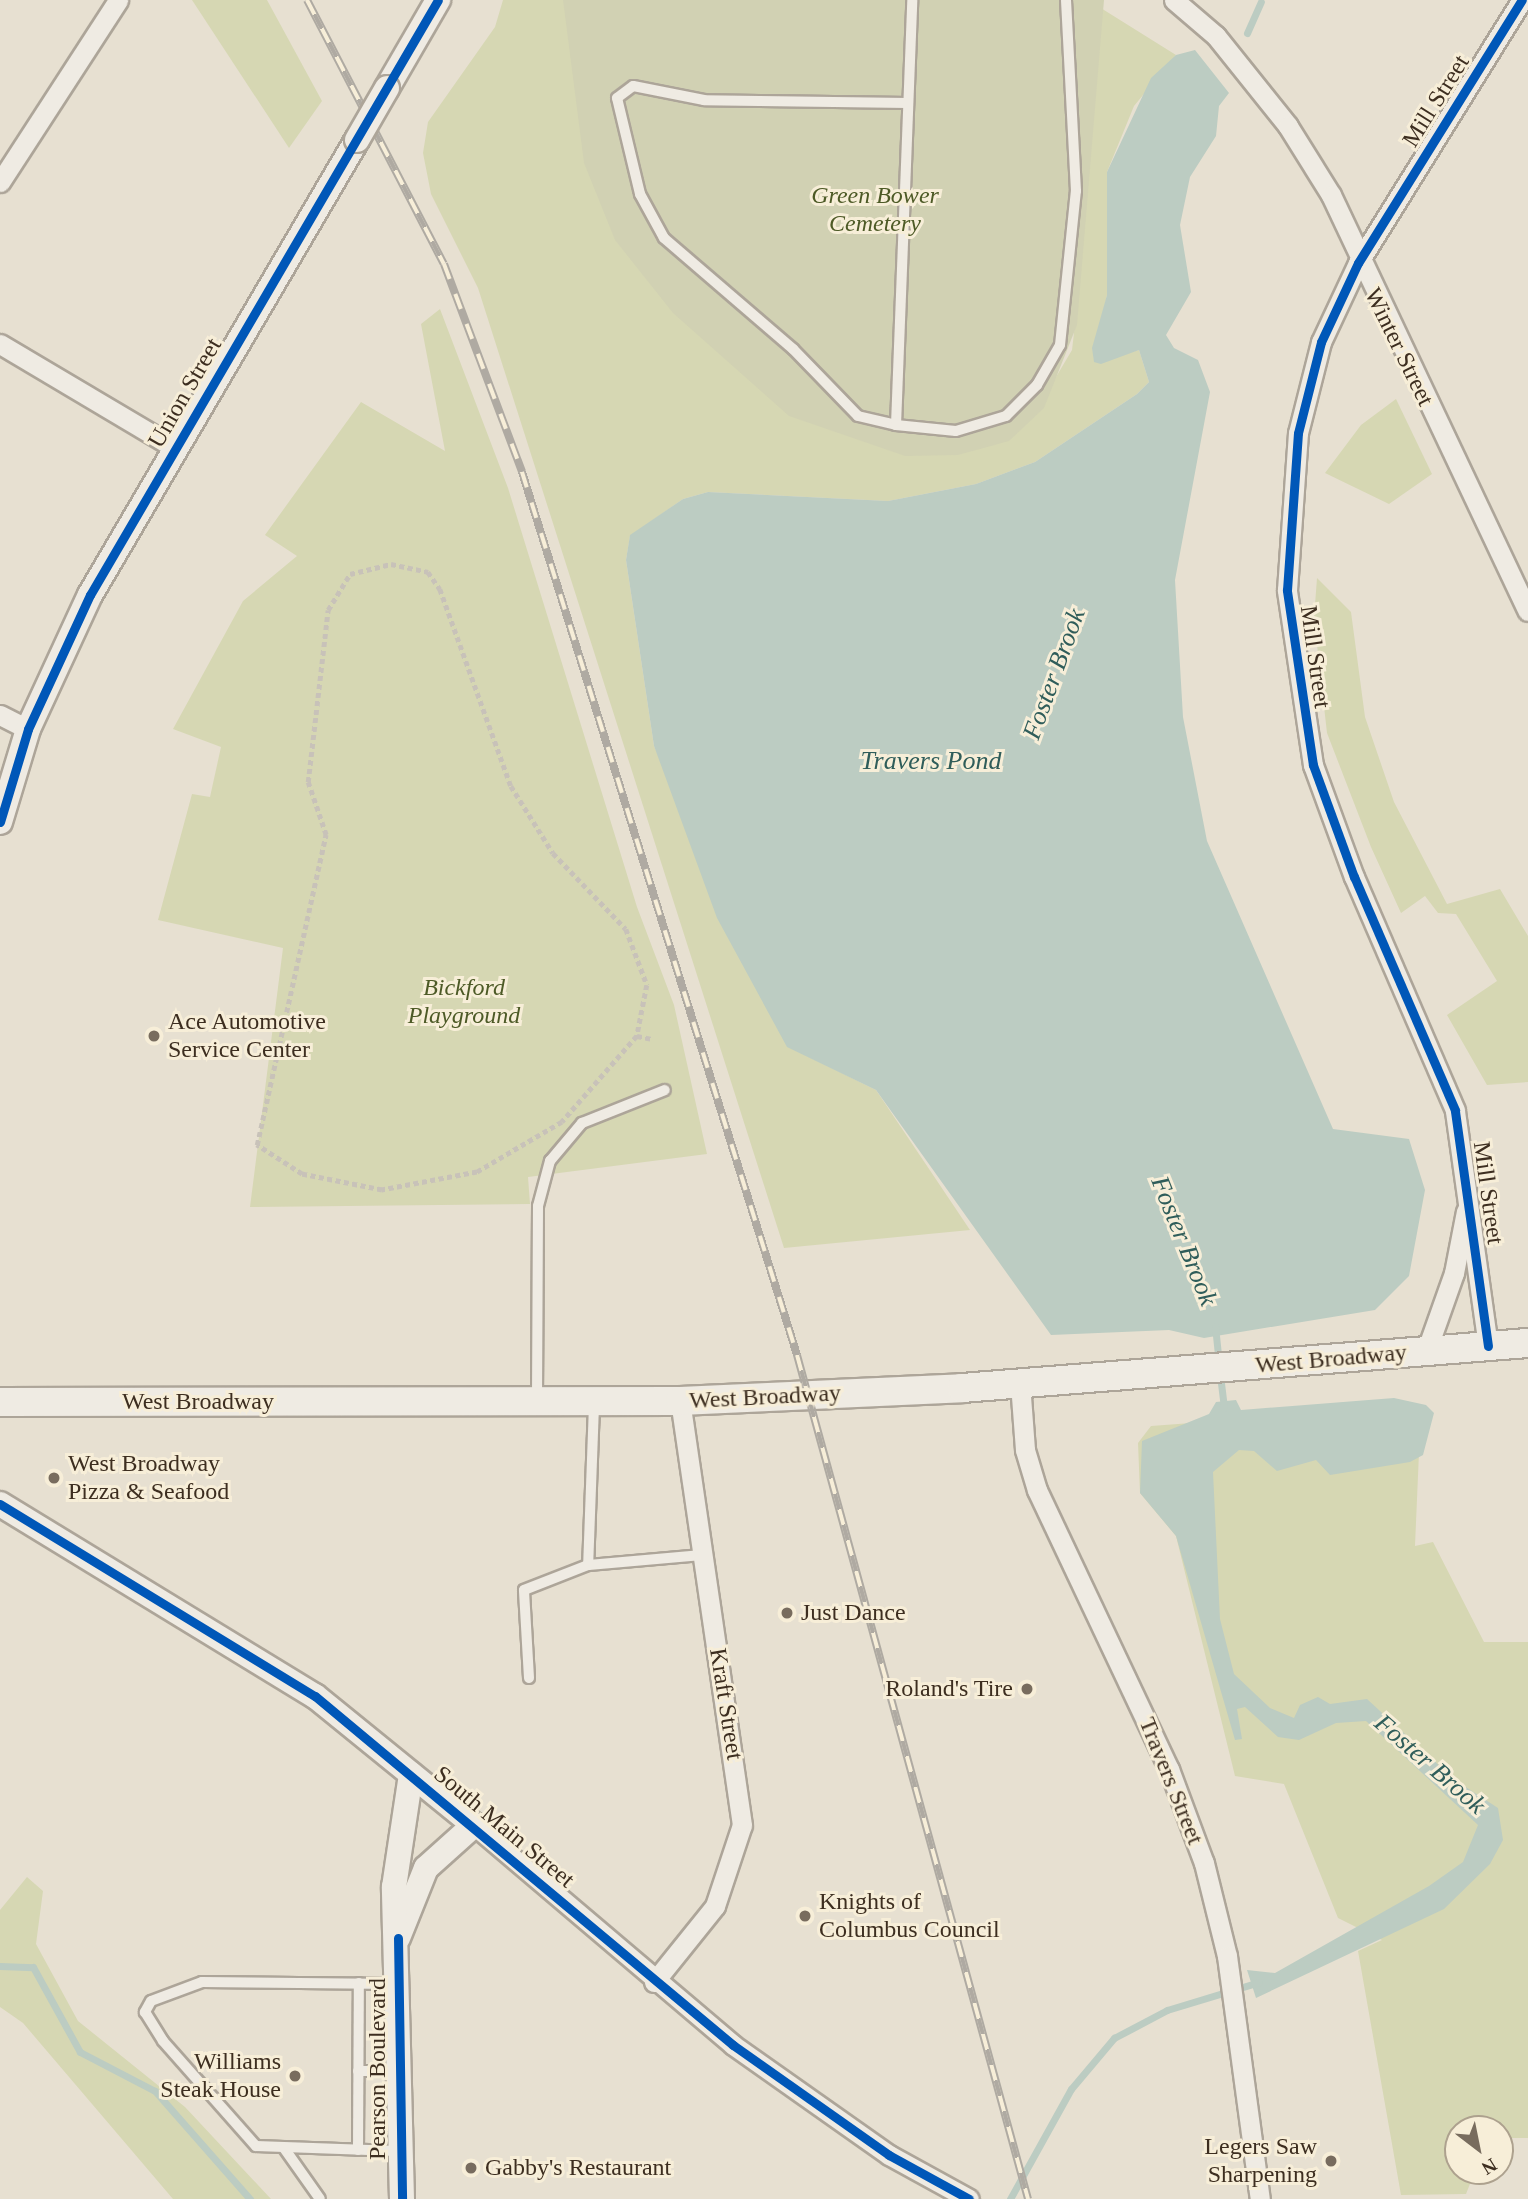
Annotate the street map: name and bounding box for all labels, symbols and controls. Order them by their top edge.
street label: Mill Street [1396,50,1476,152]
park label: Green Bower Cemetery [811,182,939,238]
street label: Winter Street [1358,283,1440,411]
street label: Union Street [142,333,228,453]
water label: Foster Brook [1016,604,1092,744]
street label: Mill Street [1294,604,1336,710]
water label: Travers Pond [861,745,1001,777]
park label: Bickford Playground [408,974,520,1030]
place label: Ace Automotive Service Center [168,1008,327,1064]
marker: Ace Automotive Service Center [146,1028,162,1044]
street label: Mill Street [1467,1140,1509,1246]
water label: Foster Brook [1144,1172,1224,1310]
street label: West Broadway [1254,1338,1408,1380]
street label: West Broadway [688,1379,842,1415]
street label: West Broadway [122,1388,274,1416]
place label: West Broadway Pizza & Seafood [68,1450,229,1506]
marker: West Broadway Pizza & Seafood [46,1470,62,1486]
place label: Just Dance [801,1599,906,1627]
marker: Just Dance [779,1605,795,1621]
street label: Kraft Street [703,1646,749,1762]
place label: Roland's Tire [885,1675,1013,1703]
marker: Roland's Tire [1019,1681,1035,1697]
water label: Foster Brook [1368,1707,1492,1821]
street label: Travers Street [1132,1713,1210,1849]
street label: South Main Street [428,1760,580,1894]
place label: Knights of Columbus Council [819,1888,1000,1944]
marker: Knights of Columbus Council [797,1908,813,1924]
street label: Pearson Boulevard [364,1978,392,2160]
place label: Williams Steak House [160,2048,281,2104]
marker: Williams Steak House [287,2068,303,2084]
north arrow [1444,2115,1514,2185]
place label: Legers Saw Sharpening [1204,2133,1317,2189]
marker: Legers Saw Sharpening [1323,2153,1339,2169]
place label: Gabby's Restaurant [485,2154,671,2182]
text: N [1478,2154,1501,2179]
marker: Gabby's Restaurant [463,2160,479,2176]

